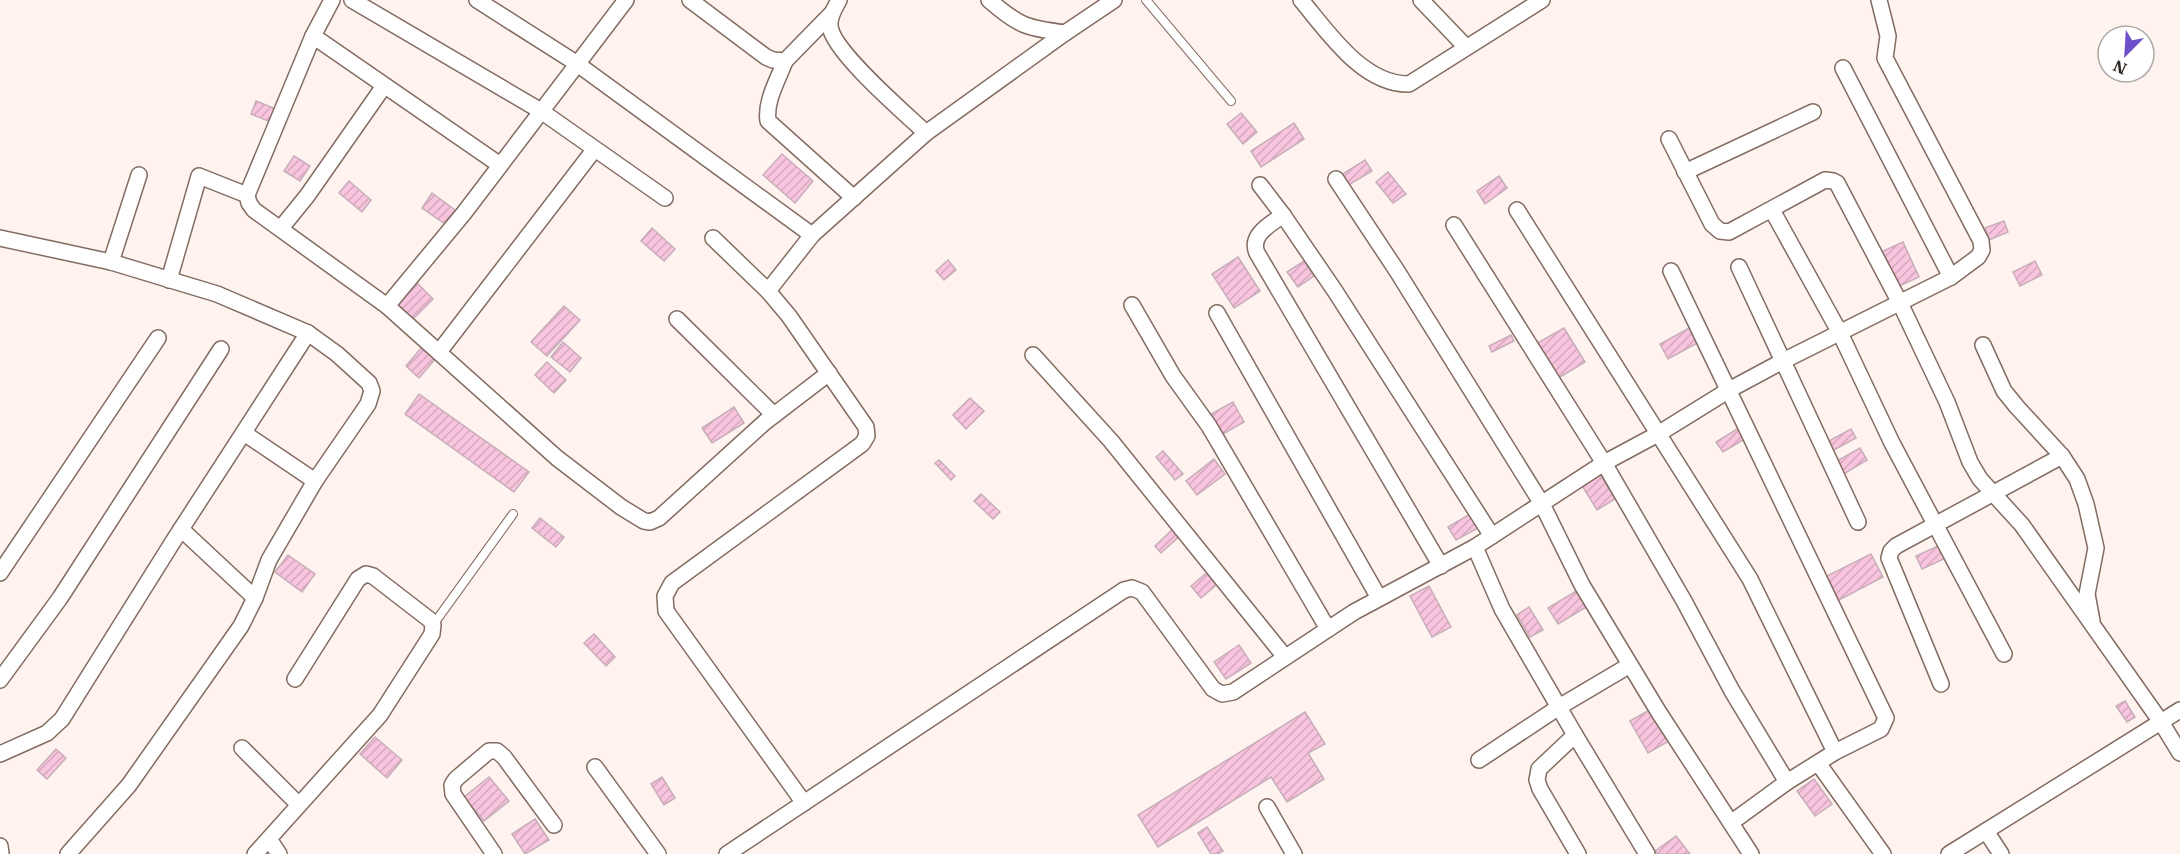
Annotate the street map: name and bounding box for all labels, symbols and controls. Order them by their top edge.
north arrow [2096,24,2156,84]
text: N [2110,56,2130,79]

